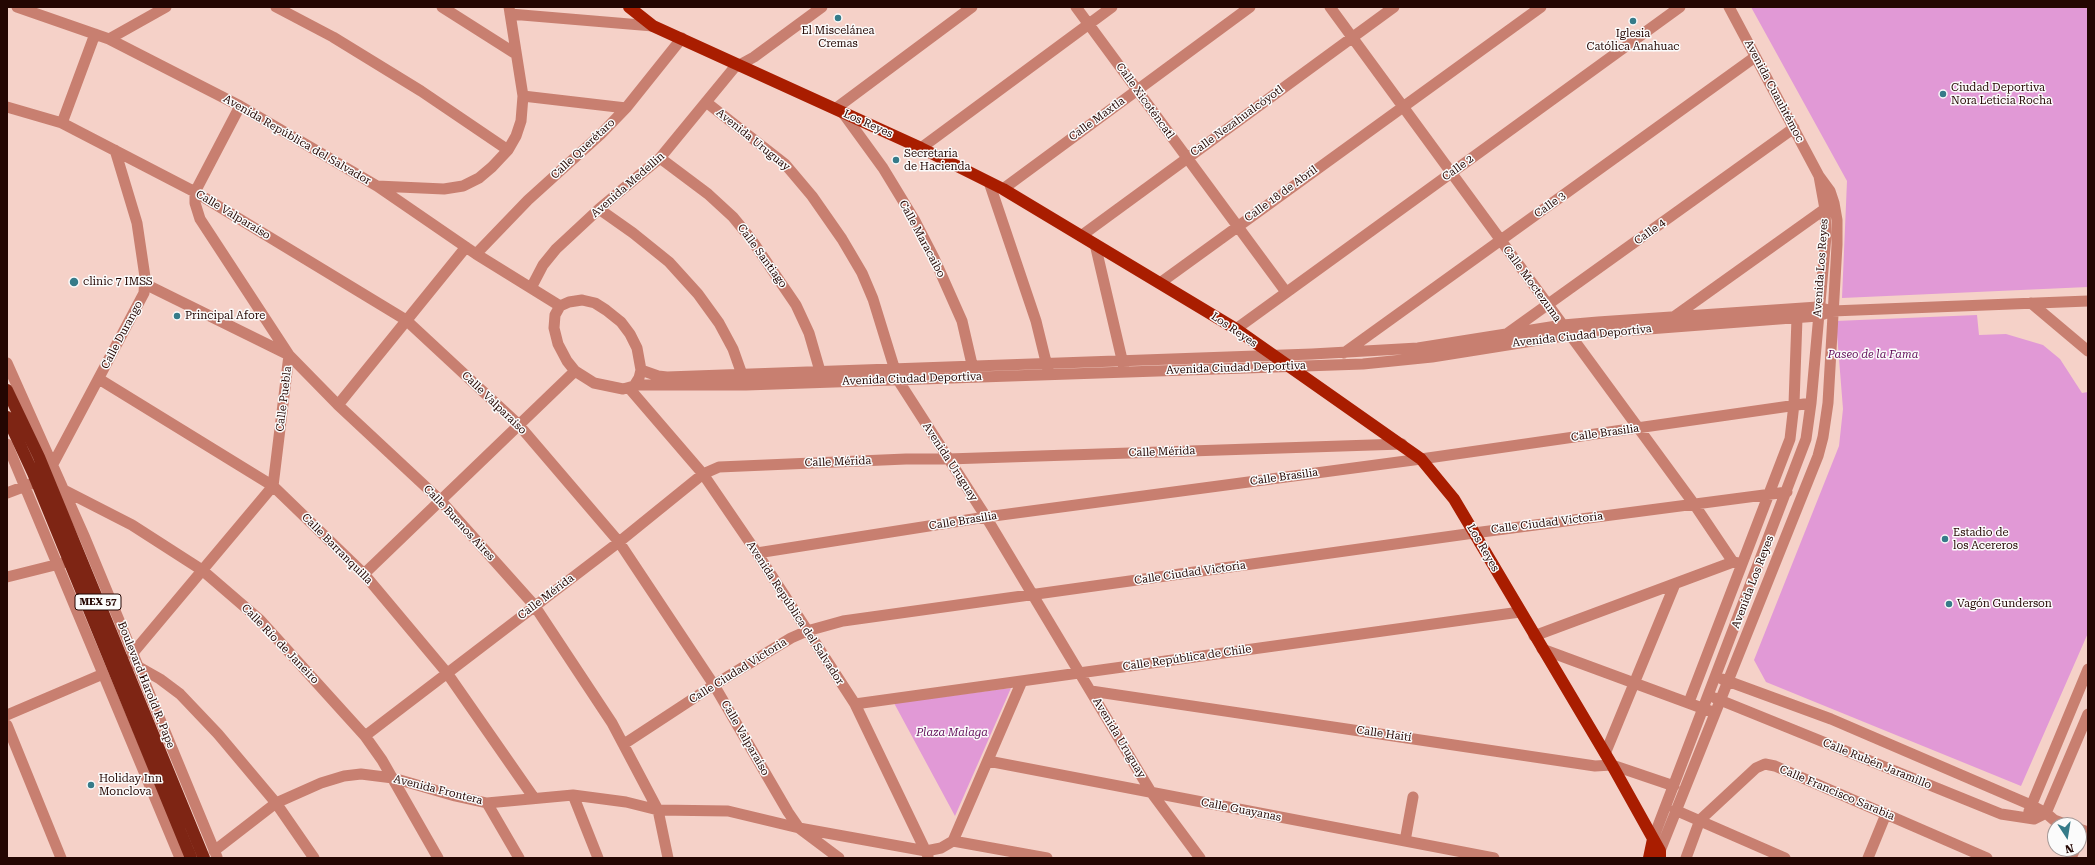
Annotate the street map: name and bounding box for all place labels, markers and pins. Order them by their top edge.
marker: El Miscelánea Cremas [833,13,843,23]
marker: Iglesia Católica Anahuac [1628,16,1638,26]
place label: El Miscelánea Cremas [802,24,874,50]
place label: Iglesia Católica Anahuac [1587,27,1679,53]
place label: Ciudad Deportiva Nora Leticia Rocha [1951,81,2052,107]
marker: Ciudad Deportiva Nora Leticia Rocha [1938,89,1948,99]
place label: Secretaria de Hacienda [904,147,971,173]
marker: Secretaria de Hacienda [891,155,901,165]
place label: clinic 7 IMSS [83,275,153,289]
marker: clinic 7 IMSS [68,276,80,288]
place label: Principal Afore [185,309,265,323]
marker: Principal Afore [172,311,182,321]
place label: Estadio de los Acereros [1953,526,2018,552]
marker: Estadio de los Acereros [1940,534,1950,544]
place label: Vagón Gunderson [1957,597,2052,611]
marker: Vagón Gunderson [1944,599,1954,609]
place label: Holiday Inn Monclova [99,772,162,798]
marker: Holiday Inn Monclova [86,780,96,790]

